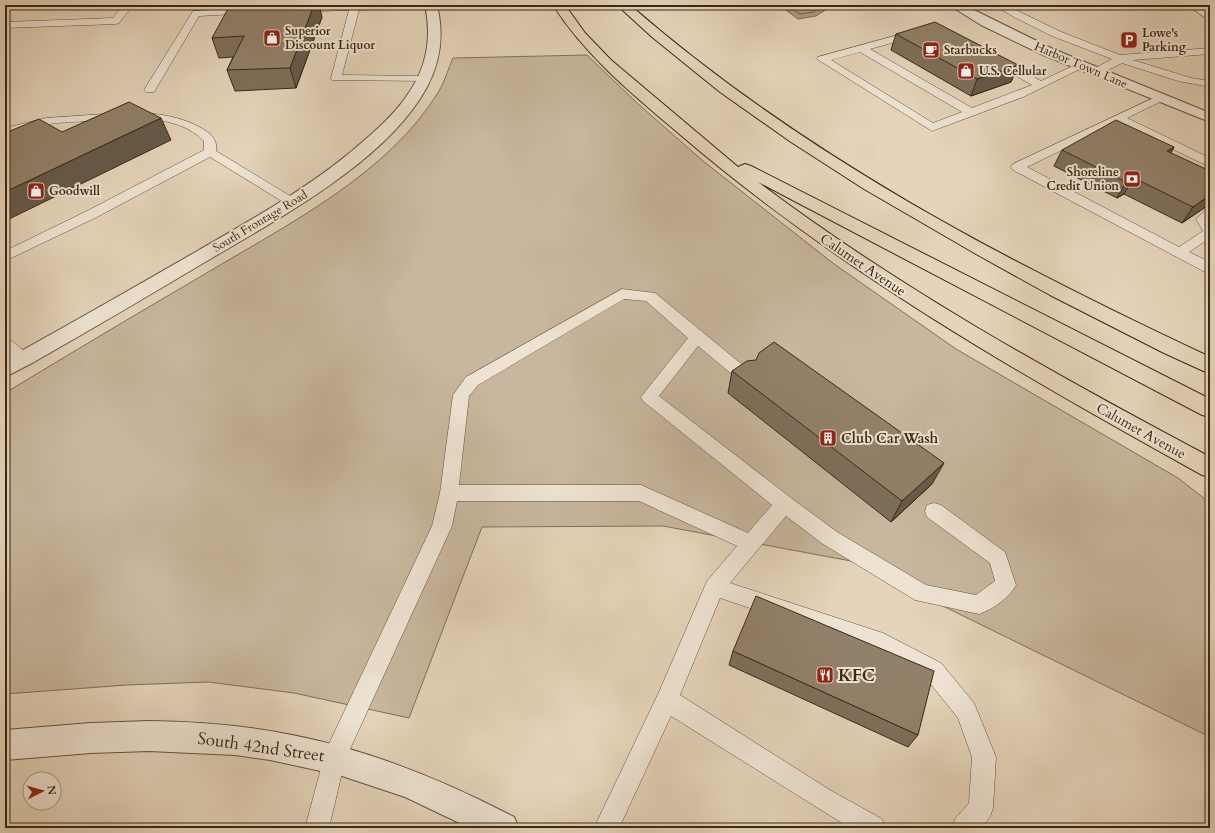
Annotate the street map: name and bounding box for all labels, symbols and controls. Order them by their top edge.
place label: Superior Discount Liquor [285,23,375,53]
place label: Lowe's Parking [1142,25,1187,55]
shop icon: Superior Discount Liquor [262,28,282,48]
parking icon: Lowe's Parking [1119,30,1139,50]
street label: Harbor Town Lane [1032,38,1130,92]
cafe icon: Starbucks [921,40,941,60]
place label: Starbucks [944,42,997,58]
shop icon: U.S. Cellular [956,61,976,81]
place label: U.S. Cellular [979,63,1047,79]
place label: Shoreline Credit Union [1046,164,1119,194]
bank icon: Shoreline Credit Union [1122,169,1142,189]
shop icon: Goodwill [26,181,46,201]
place label: Goodwill [49,183,101,199]
street label: South Frontage Road [210,186,311,256]
street label: Calumet Avenue [816,229,910,301]
street label: Calumet Avenue [1093,399,1189,463]
building icon: Club Car Wash [818,428,838,448]
place label: Club Car Wash [841,429,939,448]
place label: KFC [838,664,875,687]
restaurant icon: KFC [815,665,835,685]
street label: South 42nd Street [196,727,327,767]
north arrow [22,771,62,811]
text: N [43,784,59,796]

